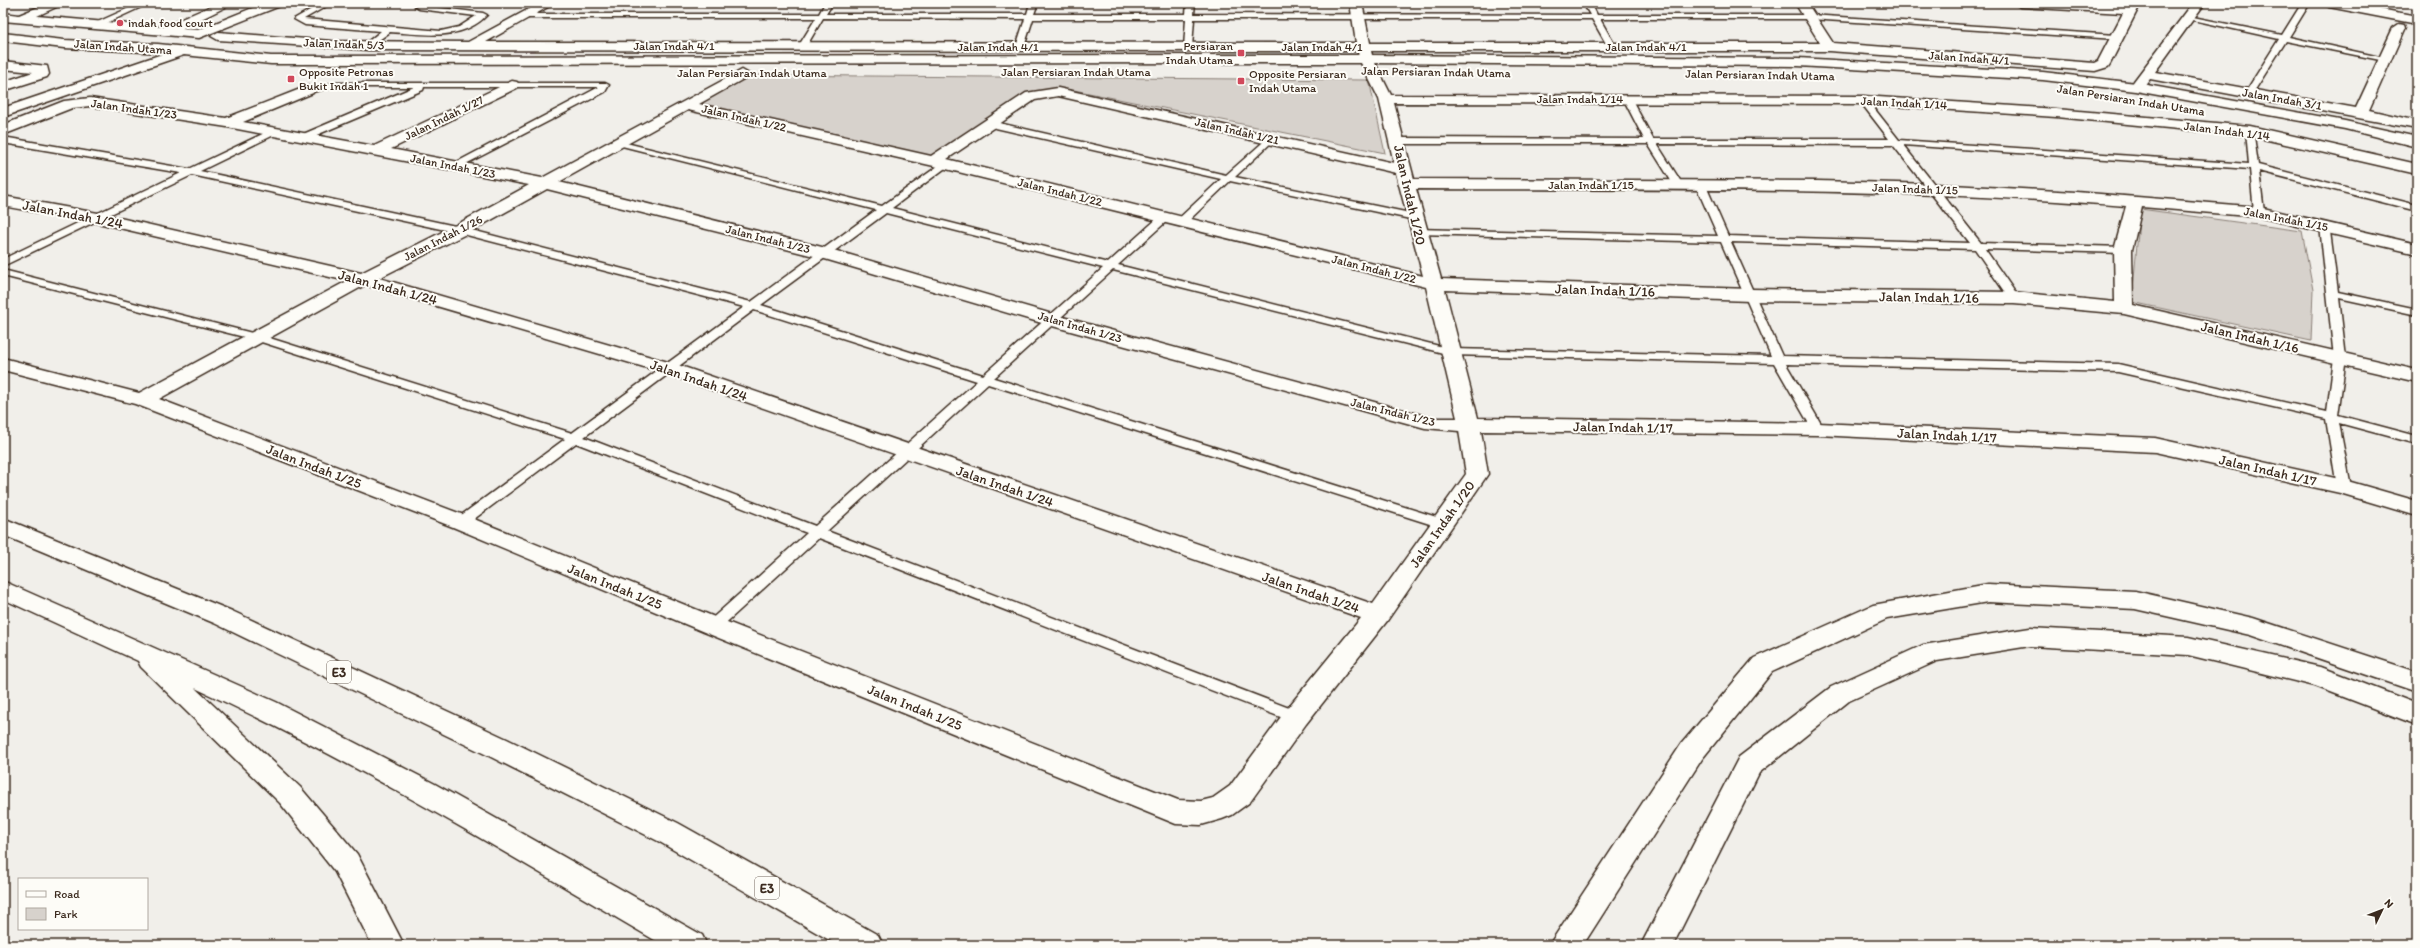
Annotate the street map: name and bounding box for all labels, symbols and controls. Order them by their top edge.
place label: indah food court [128,16,213,30]
marker: indah food court [115,18,125,28]
street label: Jalan Indah 5/3 [303,36,385,52]
street label: Jalan Indah Utama [74,37,172,57]
street label: Jalan Indah 4/1 [633,39,715,53]
place label: Persiaran Indah Utama [1166,39,1234,67]
street label: Jalan Indah 4/1 [957,40,1039,54]
street label: Jalan Indah 4/1 [1281,40,1363,54]
street label: Jalan Indah 4/1 [1605,40,1687,54]
marker: Persiaran Indah Utama [1236,48,1246,58]
street label: Jalan Indah 4/1 [1928,48,2010,68]
street label: Jalan Persiaran Indah Utama [1361,64,1512,80]
place label: Opposite Petronas Bukit Indah 1 [299,65,394,93]
street label: Jalan Persiaran Indah Utama [1001,65,1152,79]
street label: Jalan Persiaran Indah Utama [677,66,828,80]
place label: Opposite Persiaran Indah Utama [1249,67,1347,95]
street label: Jalan Persiaran Indah Utama [1685,67,1836,83]
marker: Opposite Petronas Bukit Indah 1 [286,74,296,84]
marker: Opposite Persiaran Indah Utama [1236,76,1246,86]
street label: Jalan Persiaran Indah Utama [2056,81,2207,119]
street label: Jalan Indah 3/1 [2241,85,2323,113]
street label: Jalan Indah 1/14 [1537,92,1623,106]
street label: Jalan Indah 1/27 [402,93,486,143]
street label: Jalan Indah 1/14 [1860,94,1948,112]
street label: Jalan Indah 1/23 [90,96,178,122]
street label: Jalan Indah 1/22 [700,101,788,135]
street label: Jalan Indah 1/21 [1194,115,1281,148]
street label: Jalan Indah 1/14 [2183,119,2271,143]
street label: Jalan Indah 1/20 [1390,143,1429,247]
street label: Jalan Indah 1/23 [409,151,497,181]
street label: Jalan Indah 1/22 [1016,175,1104,209]
street label: Jalan Indah 1/15 [1548,178,1634,192]
street label: Jalan Indah 1/15 [1872,181,1958,197]
street label: Jalan Indah 1/24 [21,196,125,233]
street label: Jalan Indah 1/15 [2243,204,2329,234]
street label: Jalan Indah 1/26 [401,212,485,264]
street label: Jalan Indah 1/23 [724,222,812,256]
street label: Jalan Indah 1/22 [1330,252,1418,286]
street label: Jalan Indah 1/24 [336,266,440,309]
street label: Jalan Indah 1/16 [1555,280,1655,301]
street label: Jalan Indah 1/16 [1879,288,1979,307]
street label: Jalan Indah 1/23 [1036,308,1124,346]
street label: Jalan Indah 1/16 [2199,318,2301,357]
street label: Jalan Indah 1/24 [648,356,750,405]
street label: Jalan Indah 1/23 [1349,395,1437,429]
street label: Jalan Indah 1/17 [1573,418,1673,437]
street label: Jalan Indah 1/17 [1897,424,1997,447]
street label: Jalan Indah 1/25 [264,440,364,492]
street label: Jalan Indah 1/17 [2217,451,2318,490]
street label: Jalan Indah 1/24 [954,462,1056,511]
street label: Jalan Indah 1/20 [1406,478,1479,571]
street label: Jalan Indah 1/25 [565,560,665,613]
street label: Jalan Indah 1/24 [1260,568,1362,617]
road number: E3 [327,661,351,683]
street label: Jalan Indah 1/25 [865,681,965,734]
road number: E3 [755,877,779,899]
legend [18,878,148,930]
text: Road [54,887,80,901]
north arrow [2362,890,2402,930]
text: N [2382,896,2396,911]
text: Park [54,907,78,921]

